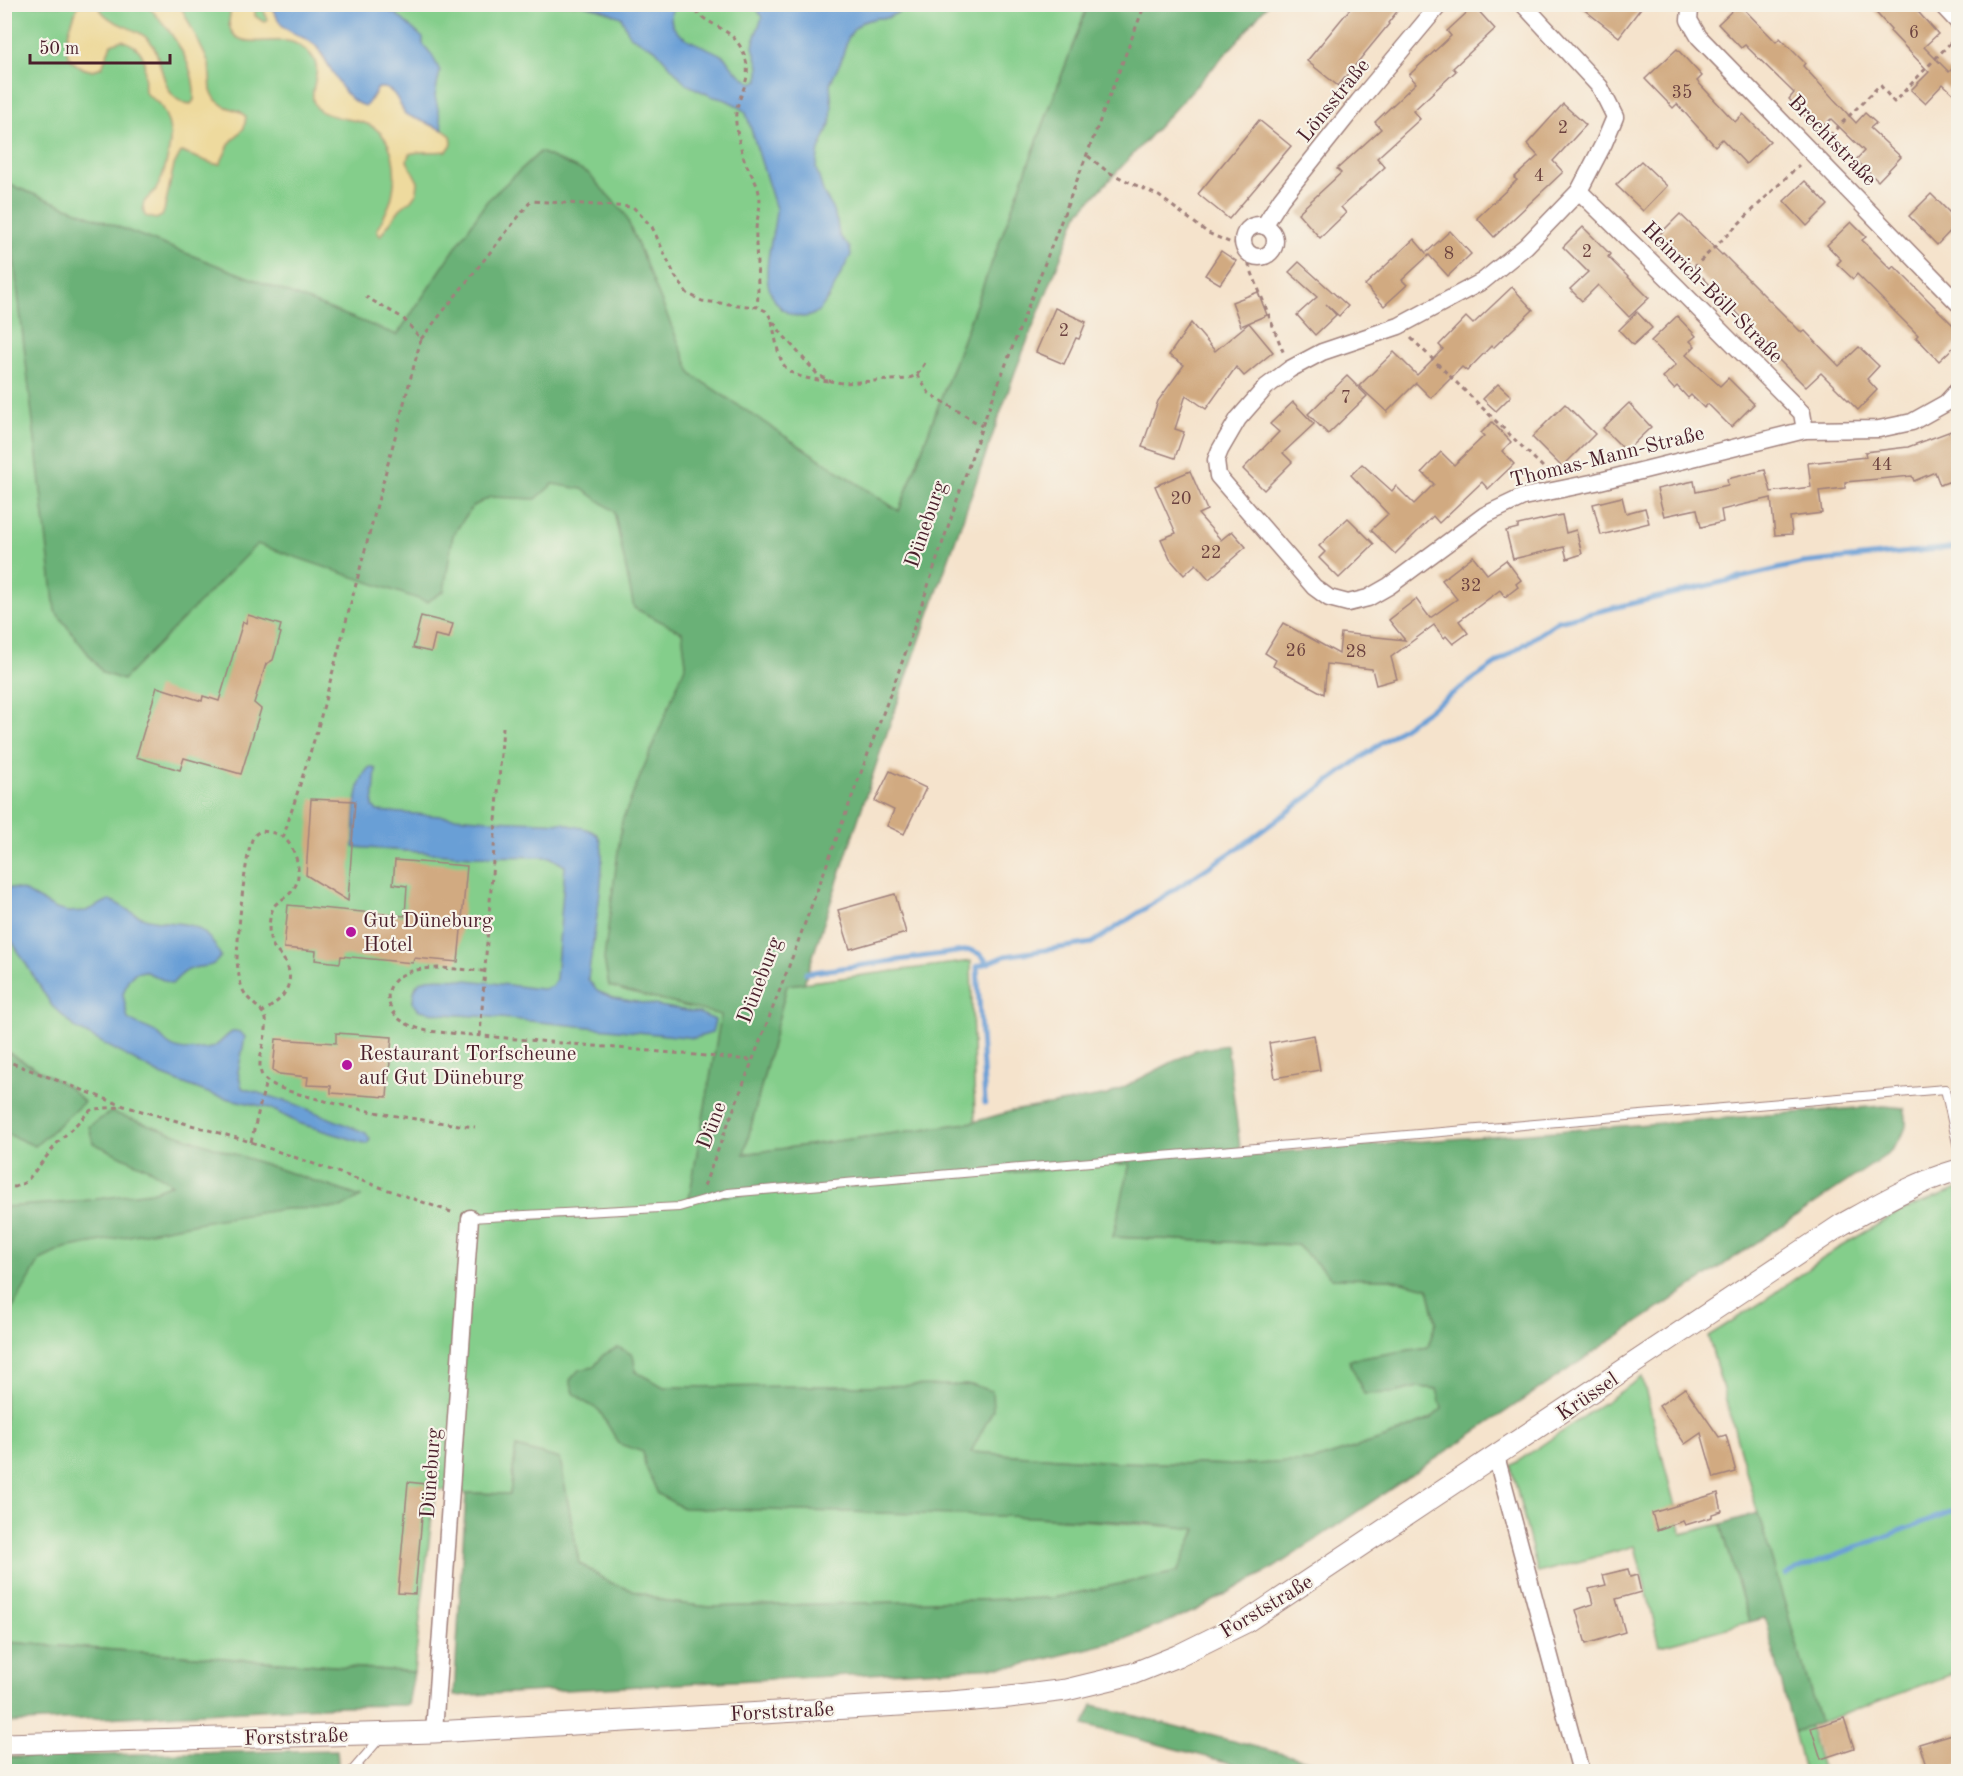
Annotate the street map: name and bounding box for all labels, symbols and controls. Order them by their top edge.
house number: 6 [1909,24,1919,42]
scale bar [30,27,170,65]
text: 50 m [39,40,79,58]
street label: Lönsstraße [1294,55,1374,147]
house number: 35 [1672,84,1692,102]
street label: Brechtstraße [1784,92,1880,190]
house number: 2 [1558,119,1568,137]
house number: 4 [1534,167,1544,185]
street label: Heinrich-Böll-Straße [1637,218,1787,368]
house number: 2 [1582,243,1592,261]
house number: 8 [1444,245,1454,263]
house number: 2 [1059,322,1069,340]
house number: 7 [1341,389,1351,407]
street label: Thomas-Mann-Straße [1508,423,1707,492]
house number: 44 [1872,456,1892,474]
street label: Düneburg [902,478,951,571]
house number: 20 [1171,490,1191,508]
house number: 22 [1201,544,1221,562]
house number: 32 [1461,577,1481,595]
house number: 26 [1286,642,1306,660]
house number: 28 [1346,643,1366,661]
place label: Gut Düneburg Hotel [363,911,494,956]
marker: Gut Düneburg Hotel [344,925,358,939]
street label: Düneburg [734,934,787,1027]
place label: Restaurant Torfscheune auf Gut Düneburg [359,1044,576,1089]
marker: Restaurant Torfscheune auf Gut Düneburg [340,1058,354,1072]
street label: Düne [694,1099,731,1152]
street label: Krüssel [1553,1369,1623,1425]
street label: Düneburg [418,1427,445,1519]
street label: Forststraße [1217,1571,1317,1643]
street label: Forststraße [729,1699,835,1726]
street label: Forststraße [244,1725,349,1750]

